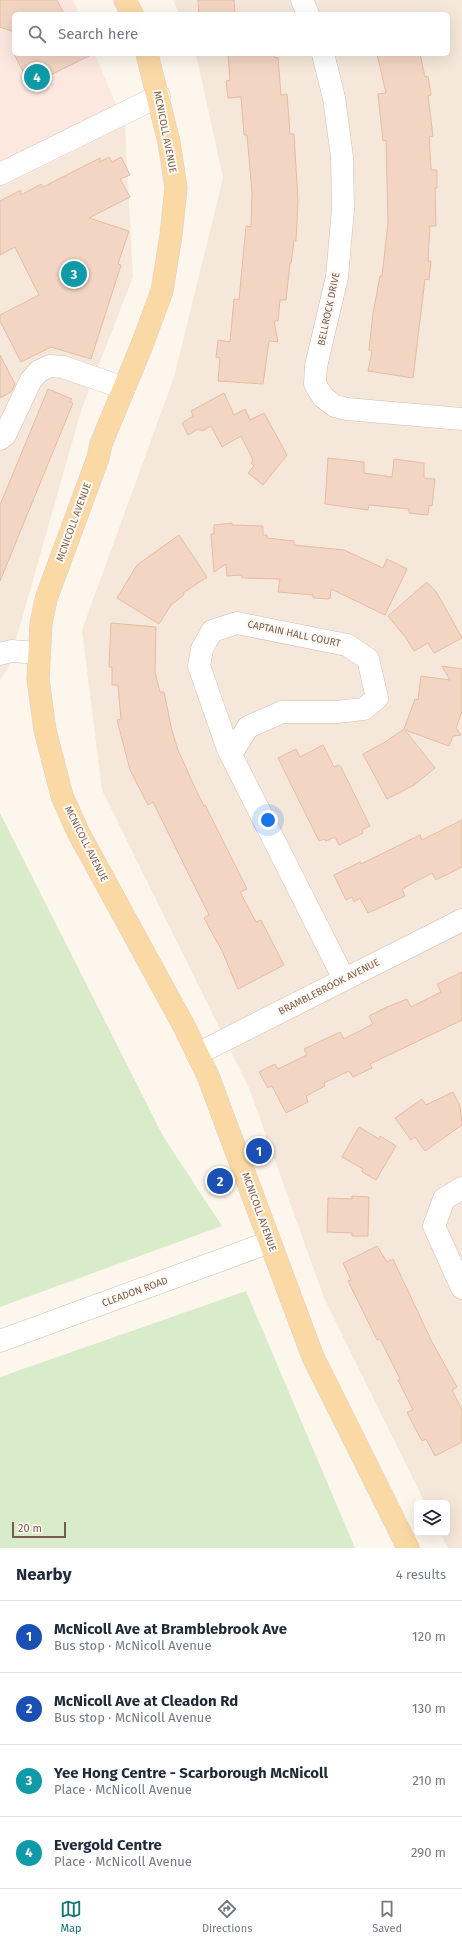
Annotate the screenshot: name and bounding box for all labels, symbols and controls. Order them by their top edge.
search box [12,12,450,56]
icon: search [26,23,48,45]
text: Search here [58,25,138,43]
pin: 4 [24,62,50,92]
street label: MCNICOLL AVENUE [151,90,179,174]
pin: 3 [61,259,87,289]
street label: BELLROCK DRIVE [315,271,343,347]
street label: MCNICOLL AVENUE [54,481,94,563]
street label: CAPTAIN HALL COURT [246,618,342,650]
street label: MCNICOLL AVENUE [62,804,110,884]
your location [258,810,278,830]
street label: BRAMBLEBROOK AVENUE [276,956,382,1018]
pin: 1 [246,1136,272,1166]
pin: 2 [207,1166,233,1196]
street label: MCNICOLL AVENUE [239,1171,279,1253]
street label: CLEADON ROAD [100,1274,170,1310]
map controls [414,1500,450,1536]
button: layers [414,1500,450,1536]
scale bar [12,1520,66,1539]
text: 20 m [18,1522,42,1535]
text: Nearby [16,1564,71,1585]
text: 4 results [396,1567,446,1582]
text: McNicoll Ave at Bramblebrook Ave [54,1620,287,1638]
text: 1 [26,1629,32,1644]
text: 120 m [412,1629,446,1644]
text: Bus stop · McNicoll Avenue [54,1638,212,1653]
text: McNicoll Ave at Cleadon Rd [54,1692,238,1710]
text: 2 [26,1701,32,1716]
text: 130 m [412,1701,446,1716]
text: Bus stop · McNicoll Avenue [54,1710,212,1725]
text: Yee Hong Centre - Scarborough McNicoll [54,1764,328,1782]
text: 3 [26,1773,32,1788]
text: 210 m [412,1773,446,1788]
text: Place · McNicoll Avenue [54,1782,192,1797]
text: Evergold Centre [54,1836,162,1854]
text: 4 [25,1845,33,1860]
text: 290 m [411,1845,446,1860]
text: Place · McNicoll Avenue [54,1854,192,1869]
tab: Map [60,1898,82,1935]
tab: Directions [202,1898,252,1935]
tab: Saved [372,1898,402,1935]

